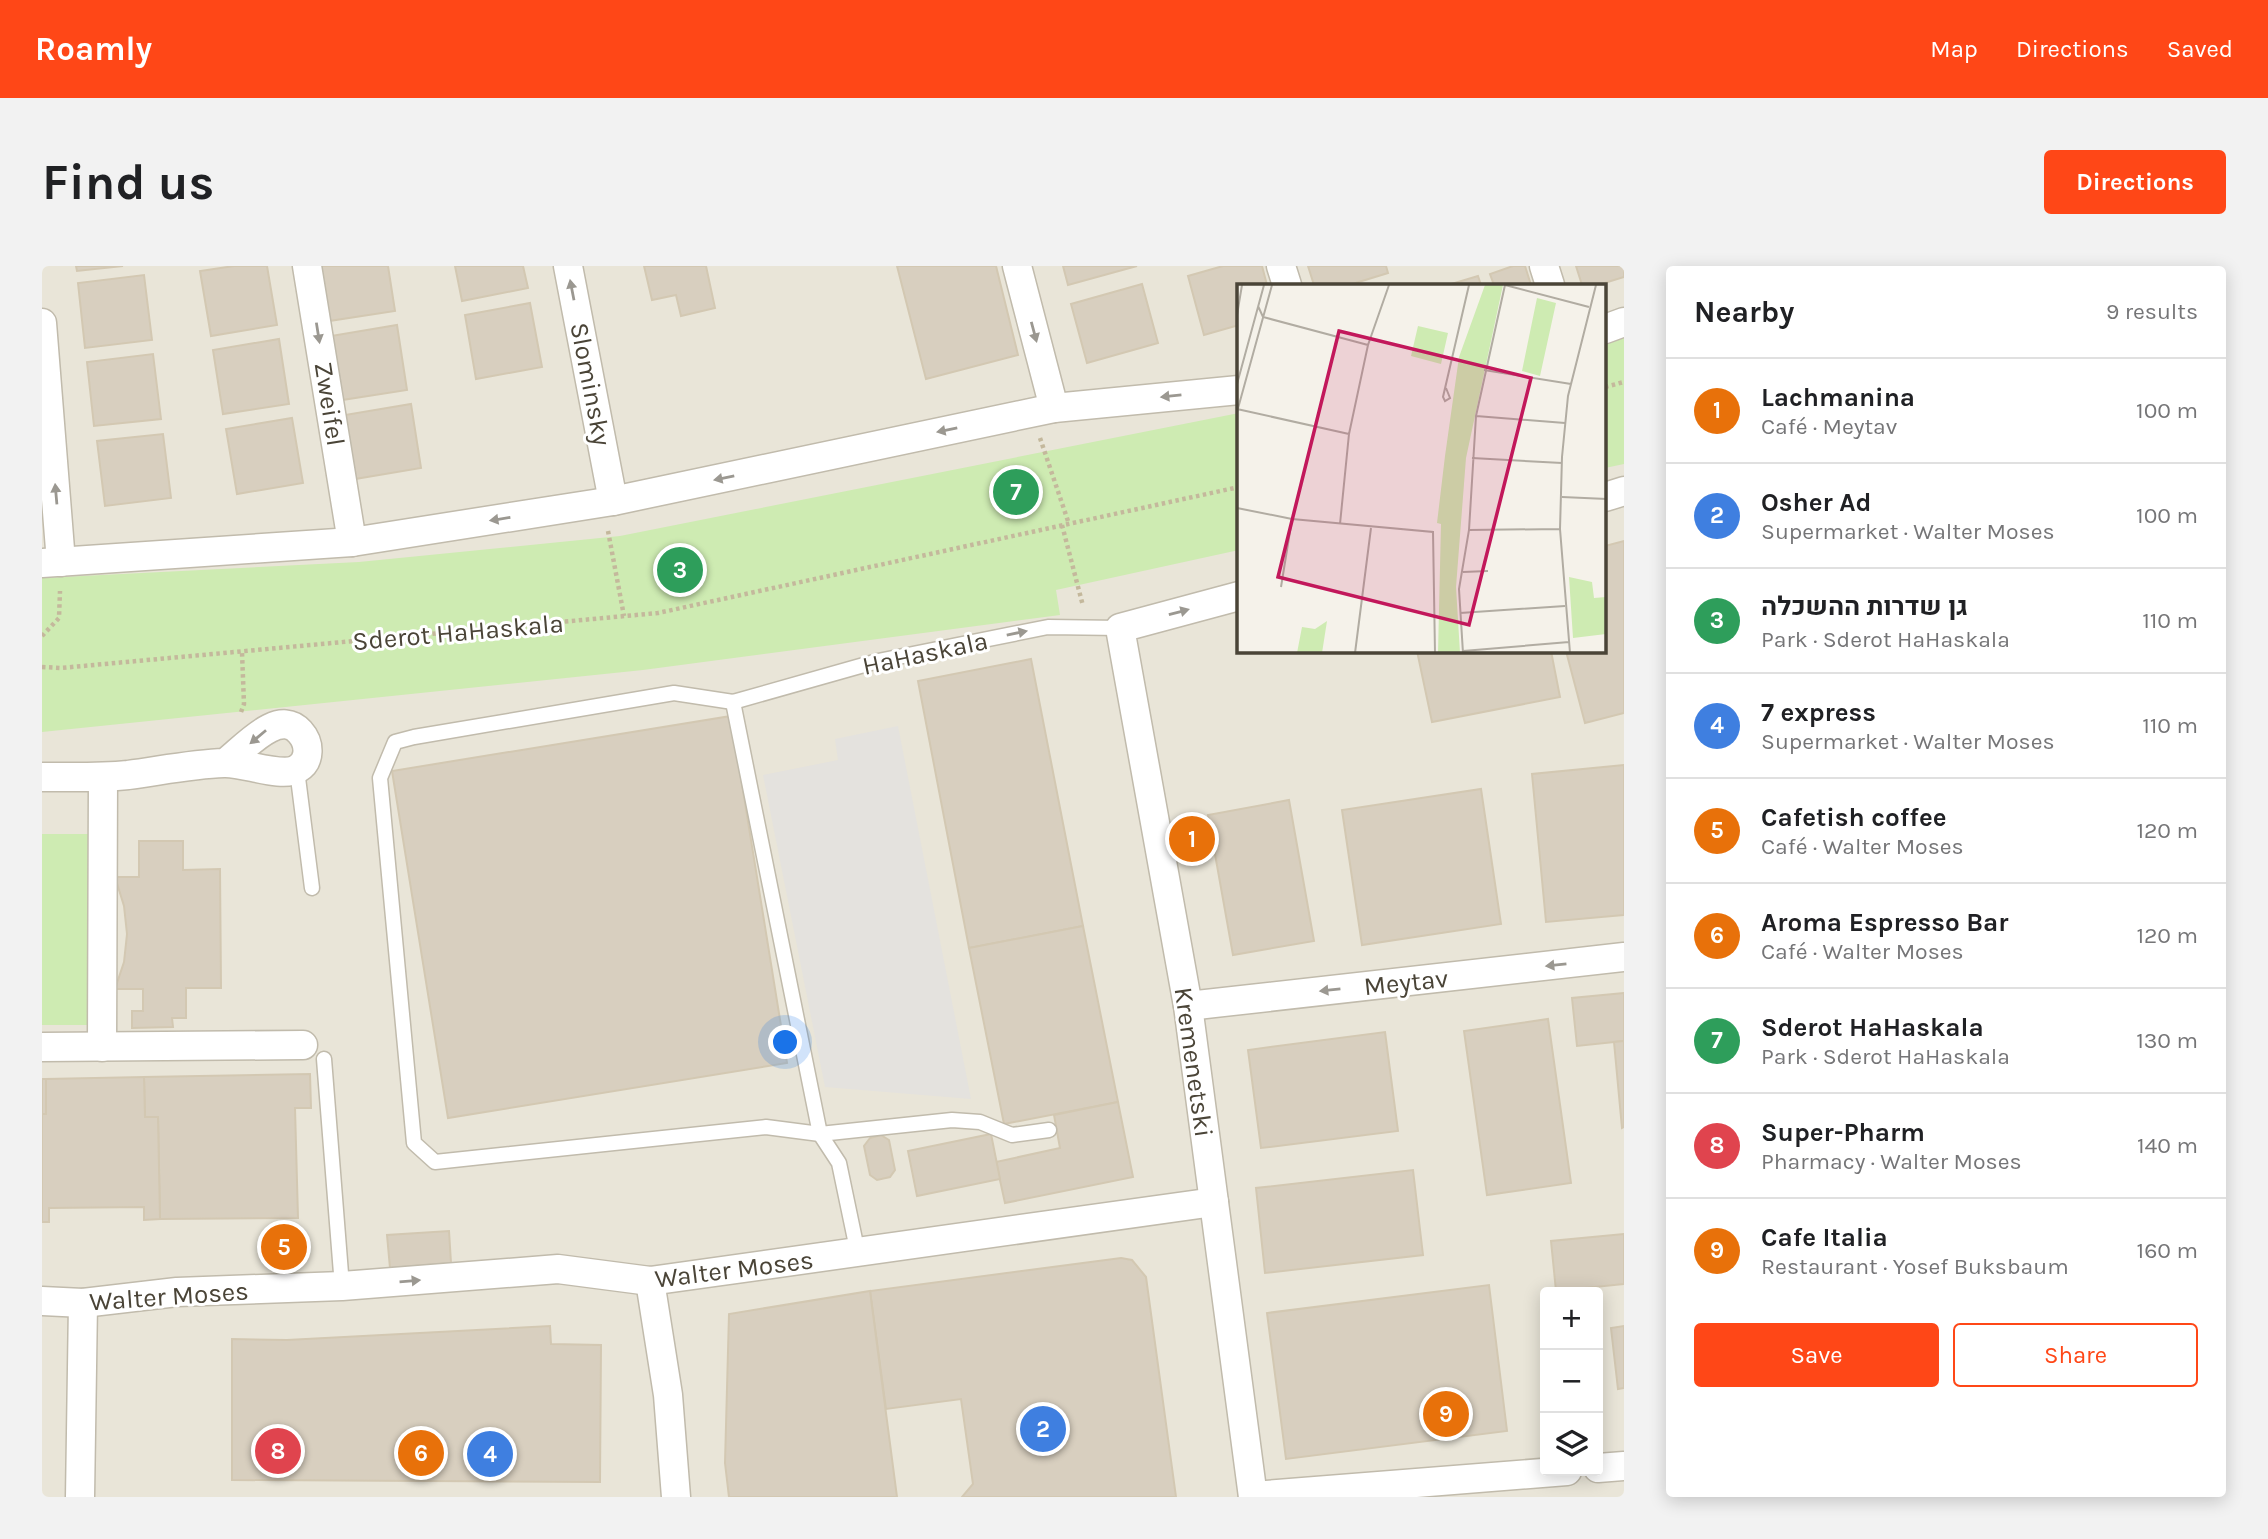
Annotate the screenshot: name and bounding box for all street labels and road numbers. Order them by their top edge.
street label: Slominsky [563,320,618,448]
street label: Zweifel [308,360,351,448]
street label: Sderot HaHaskala [351,608,565,657]
street label: HaHaskala [859,625,991,682]
street label: Meytav [1362,963,1450,1002]
street label: Kremenetski [1168,985,1219,1139]
street label: Walter Moses [653,1244,815,1295]
street label: Walter Moses [88,1275,250,1318]

